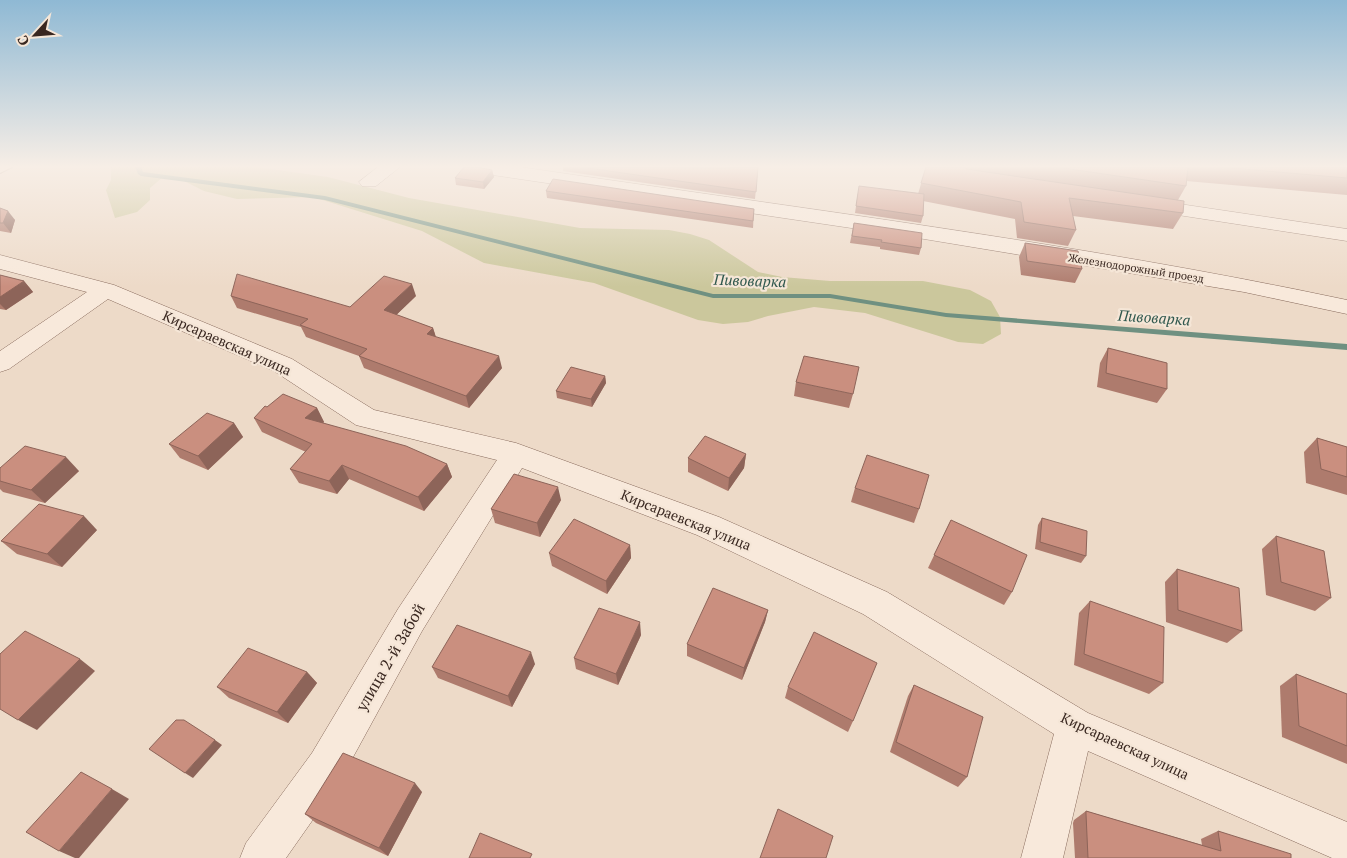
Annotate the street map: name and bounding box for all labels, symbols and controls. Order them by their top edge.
north arrow [10,10,60,60]
text: С [12,33,33,49]
street label: Железнодорожный проезд [1067,250,1205,286]
water label: Пивоварка [712,269,787,291]
water label: Пивоварка [1116,304,1191,330]
street label: Кирсараевская улица [160,306,295,380]
street label: Кирсараевская улица [618,485,754,554]
street label: улица 2-й Забой [350,599,430,716]
street label: Кирсараевская улица [1058,708,1192,784]

